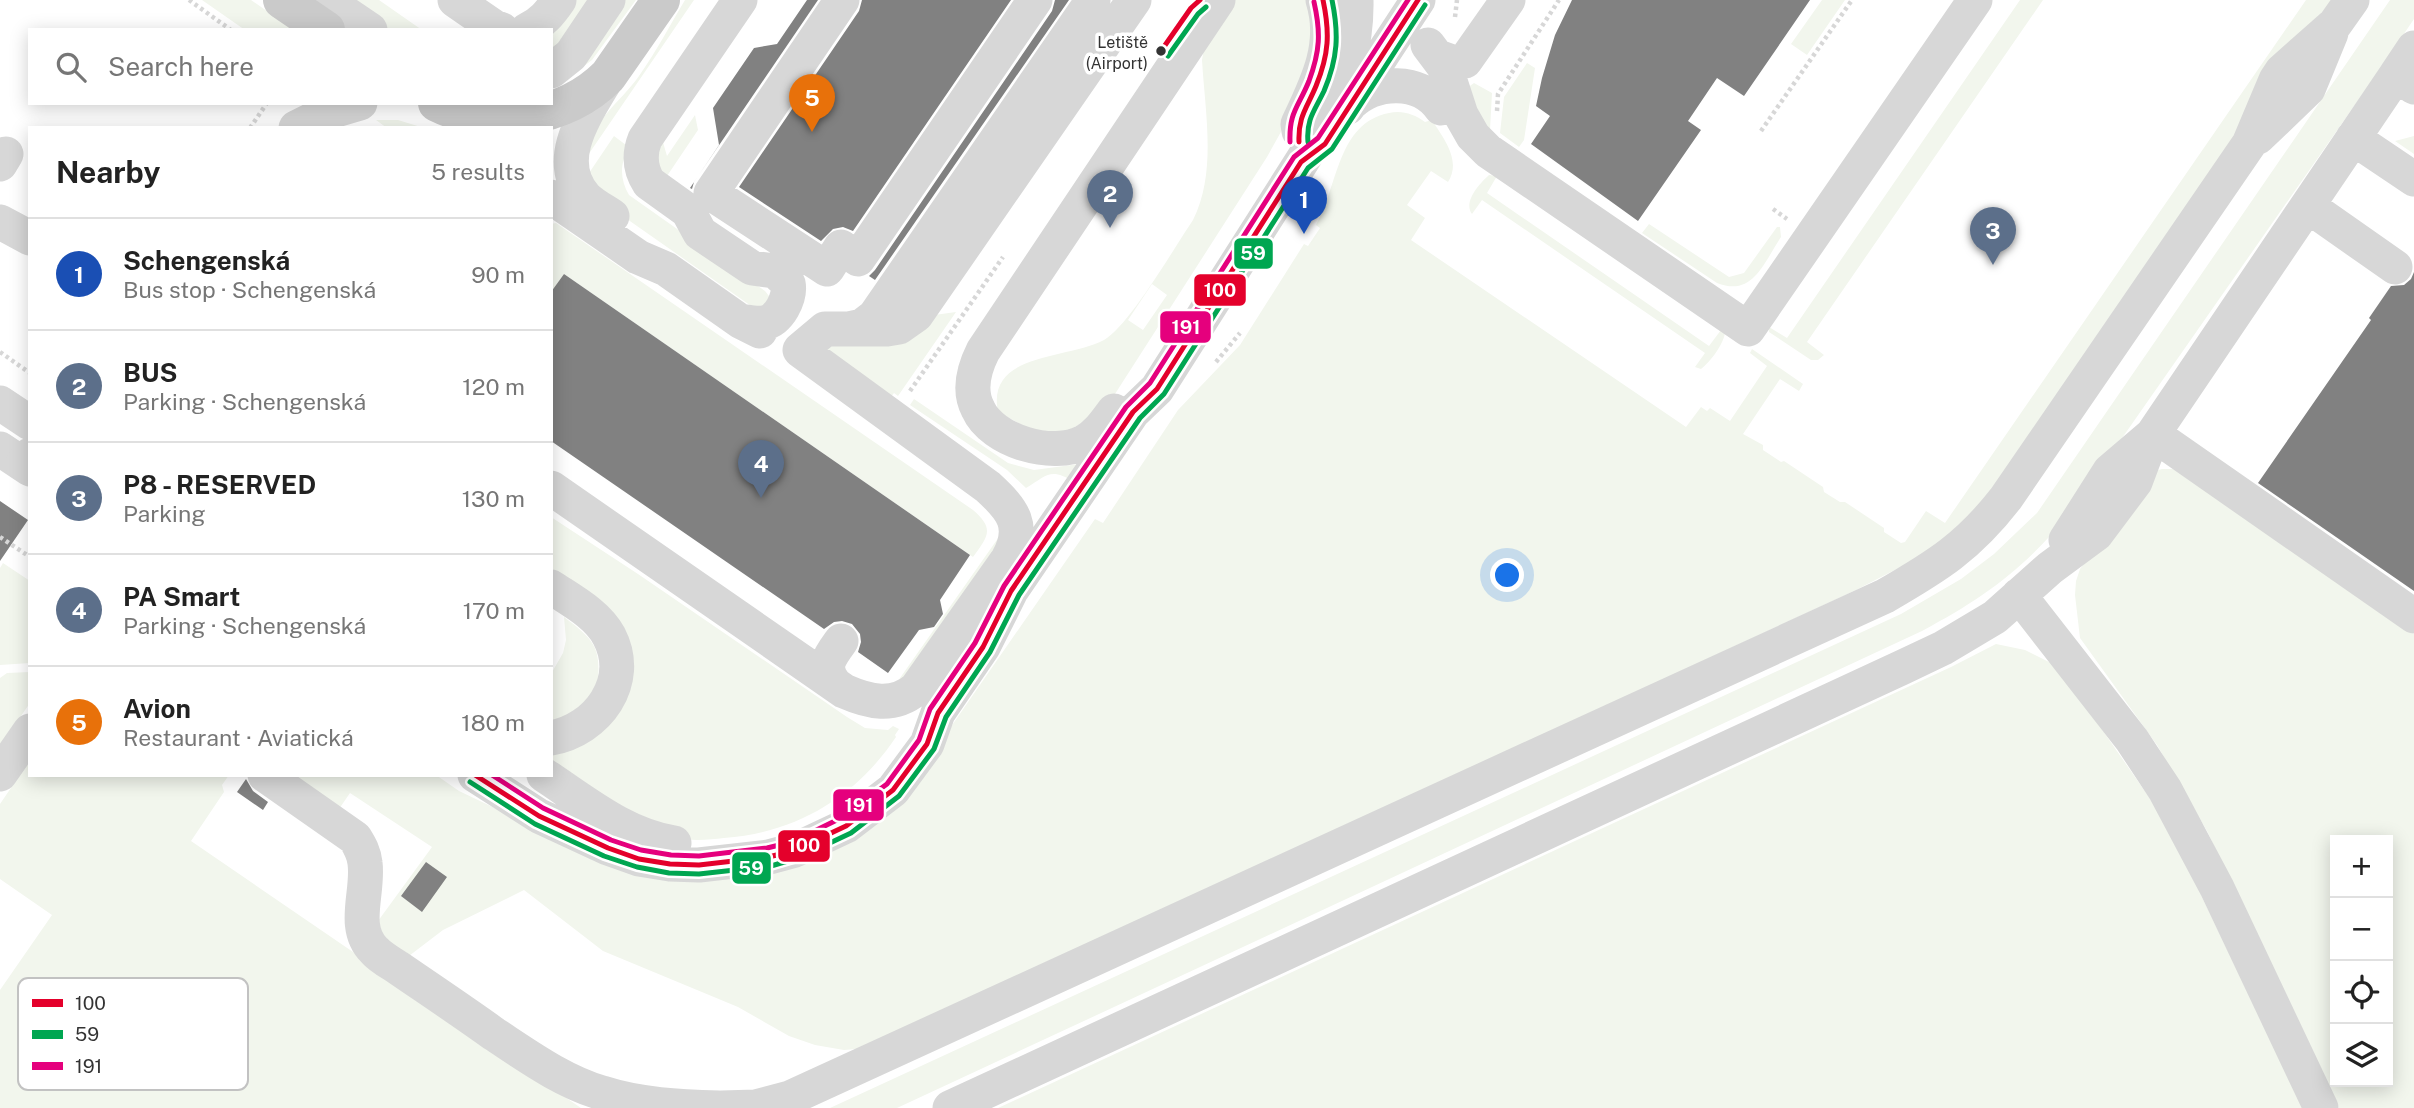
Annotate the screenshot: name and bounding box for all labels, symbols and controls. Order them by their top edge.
search box [28,28,553,105]
place label: Letiště (Airport) [1086,33,1148,73]
marker: Letiště (Airport) [1154,44,1168,58]
icon: search [52,48,90,86]
text: Search here [108,51,254,82]
pin: 5 [789,74,835,132]
text: Nearby [56,154,160,190]
text: 5 results [431,158,525,185]
pin: 2 [1087,170,1133,228]
pin: 1 [1281,176,1327,234]
pin: 3 [1970,207,2016,265]
line badge: 59 [1233,237,1274,270]
text: 59 [1240,242,1266,264]
text: Schengenská [123,245,290,276]
text: 1 [74,261,84,288]
text: 90 m [471,261,525,288]
line badge: 100 [1193,273,1247,307]
text: Bus stop · Schengenská [123,276,376,303]
text: 100 [1204,279,1236,301]
line badge: 191 [1159,310,1212,344]
text: 191 [1172,316,1200,338]
text: BUS [123,357,178,388]
text: 2 [72,373,86,400]
text: 120 m [462,373,525,400]
text: Parking · Schengenská [123,388,366,415]
pin: 4 [738,440,784,498]
text: P8 - RESERVED [123,469,316,500]
text: 3 [71,485,87,512]
text: 130 m [462,485,525,512]
text: Parking [123,500,205,527]
your location [1490,558,1524,592]
text: PA Smart [123,581,240,612]
text: 4 [71,597,87,624]
text: 170 m [463,597,525,624]
text: Parking · Schengenská [123,612,366,639]
text: Avion [123,693,191,724]
text: 5 [71,709,87,736]
text: 180 m [461,709,525,736]
text: Restaurant · Aviatická [123,724,354,751]
line badge: 191 [832,788,885,822]
text: 191 [845,794,873,816]
line badge: 100 [777,829,831,863]
text: 100 [788,834,820,856]
map controls [2330,835,2393,1087]
button: + [2330,835,2393,898]
line badge: 59 [731,851,772,885]
text: 59 [738,857,764,879]
button: − [2330,898,2393,961]
button: locate [2330,961,2393,1024]
legend [18,978,248,1090]
text: 100 [75,992,106,1014]
text: 59 [75,1023,99,1045]
button: layers [2330,1024,2393,1087]
text: 191 [75,1055,102,1077]

